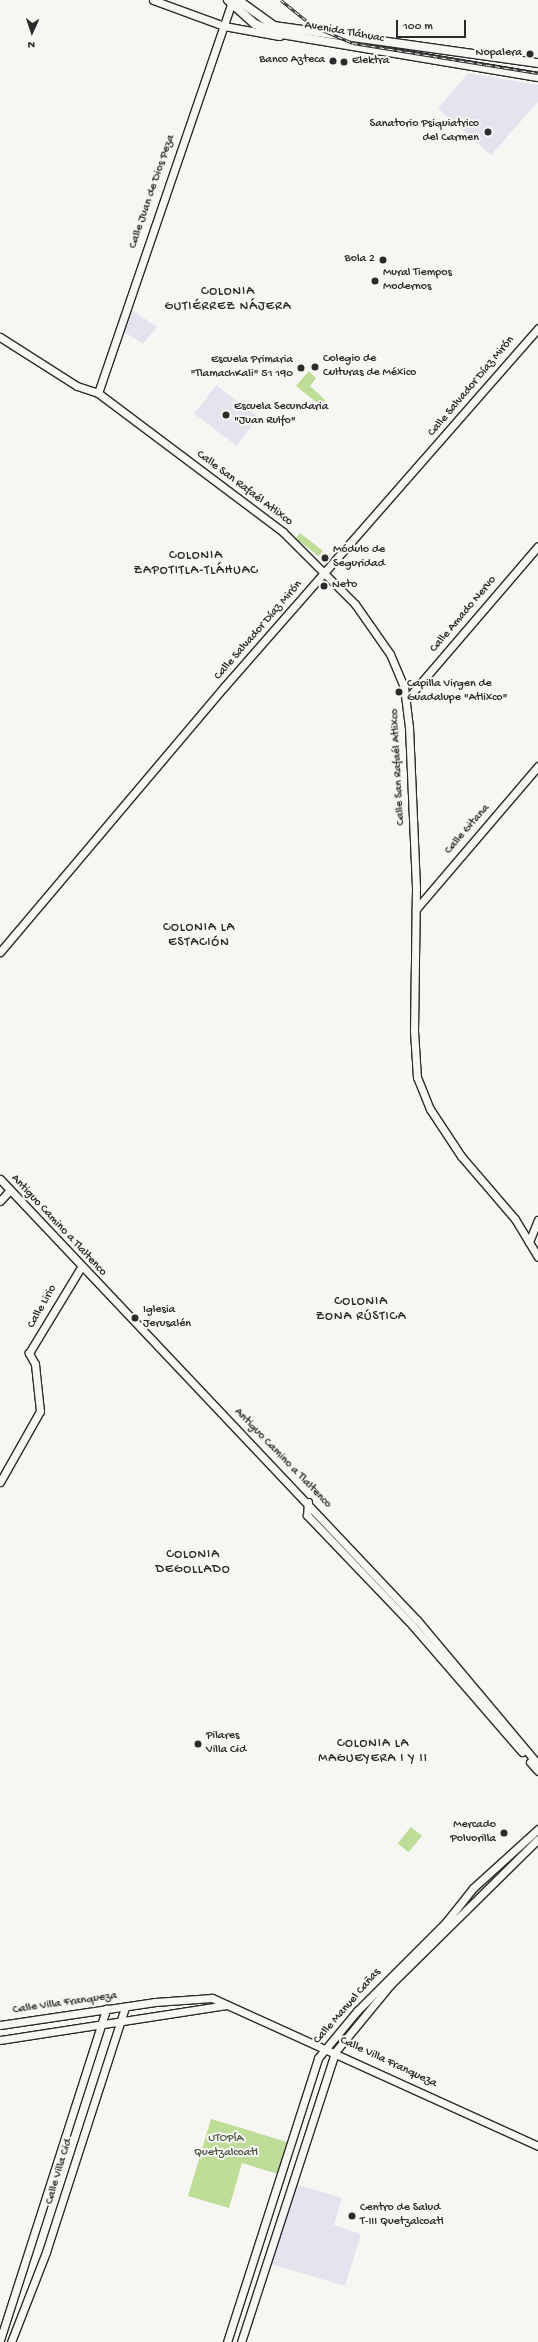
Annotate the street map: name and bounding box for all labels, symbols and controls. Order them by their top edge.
north arrow [12,12,52,52]
scale bar [398,12,468,38]
street label: Avenida Tláhuac [303,19,385,47]
text: 100 m [403,20,433,34]
text: N [27,38,35,50]
place label: Nopalera [476,47,522,61]
marker: Nopalera [525,49,535,59]
place label: Banco Azteca [259,54,325,68]
place label: Elektra [352,55,389,69]
marker: Banco Azteca [328,56,338,66]
marker: Elektra [339,57,349,67]
place label: Sanatorio Psiquiatrico del Carmen [370,118,479,146]
marker: Sanatorio Psiquiatrico del Carmen [482,126,494,138]
street label: Calle Juan de Dios Peza [127,133,179,251]
place label: Bola 2 [345,253,375,267]
marker: Bola 2 [378,255,388,265]
place label: Mural Tiempos Modernos [383,267,452,295]
marker: Mural Tiempos Modernos [370,276,380,286]
district label: COLONIA GUTIÉRREZ NÁJERA [165,285,291,316]
street label: Calle Salvador Díaz Mirón [426,334,518,440]
place label: Colegio de Culturas de México [323,353,416,381]
place label: Escuela Primaria "TlamachKali" 51 190 [190,354,293,382]
marker: Colegio de Culturas de México [310,362,320,372]
marker: Escuela Primaria "TlamachKali" 51 190 [296,363,306,373]
place label: Escuela Secundaria "Juan Rulfo" [234,401,328,429]
marker: Escuela Secundaria "Juan Rulfo" [221,410,231,420]
street label: Calle San Rafaél Atlixco [193,448,295,530]
place label: Módulo de Seguridad [333,544,385,572]
district label: COLONIA ZAPOTITLA-TLÁHUAC [134,549,258,580]
marker: Módulo de Seguridad [320,553,330,563]
street label: Calle Amado Nervo [428,574,500,656]
street label: Calle Salvador Díaz Mirón [212,578,306,684]
place label: Neto [332,579,357,593]
marker: Neto [319,581,329,591]
place label: Capilla Virgen de Guadalupe "Atlixco" [407,678,508,706]
marker: Capilla Virgen de Guadalupe "Atlixco" [394,687,404,697]
street label: Calle San Rafaél Atlixco [389,708,409,826]
street label: Calle Gitana [442,802,494,858]
district label: COLONIA LA ESTACIÓN [163,921,235,952]
street label: Antiguo Camino a Tlaltenco [7,1172,109,1280]
street label: Calle Lirio [25,1283,61,1331]
district label: COLONIA ZONA RÚSTICA [316,1295,406,1326]
place label: Iglesia Jerusalén [143,1304,191,1332]
marker: Iglesia Jerusalén [130,1313,140,1323]
street label: Antiguo Camino a Tlaltenco [230,1406,334,1512]
district label: COLONIA DEGOLLADO [155,1548,231,1579]
place label: Pilares Villa Cid [206,1730,246,1758]
district label: COLONIA LA MAGUEYERA I Y II [318,1737,428,1768]
marker: Pilares Villa Cid [193,1739,203,1749]
place label: Mercado Polvorilla [450,1819,496,1847]
marker: Mercado Polvorilla [499,1828,509,1838]
street label: Calle Manuel Cañas [311,1966,385,2048]
street label: Calle Villa Franqueza [12,1990,118,2018]
street label: Calle Villa Franqueza [337,2034,439,2092]
park label: UTOPÍA Quetzalcoatl [194,2133,258,2161]
street label: Calle Villa Cid [43,2138,77,2206]
place label: Centro de Salud T-III Quetzalcoatl [360,2202,444,2230]
marker: Centro de Salud T-III Quetzalcoatl [347,2211,357,2221]

